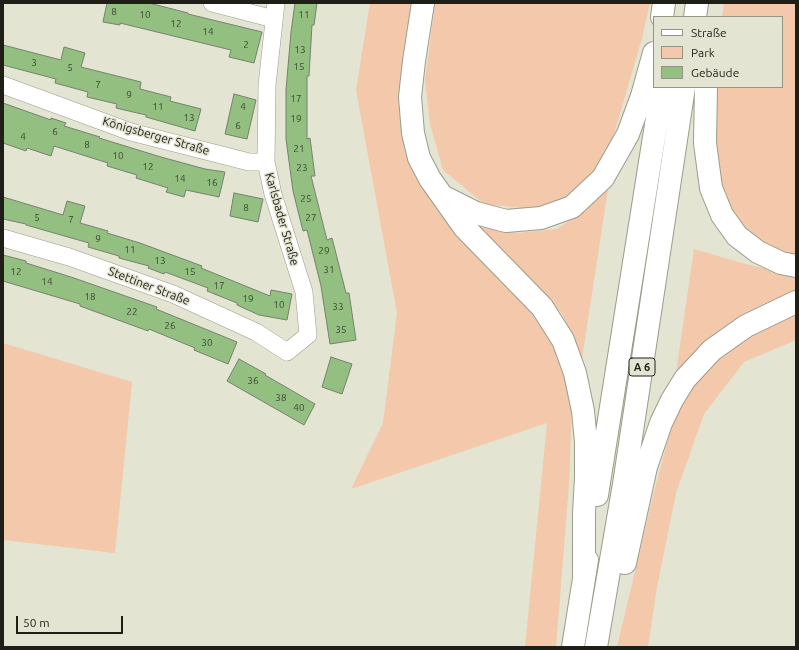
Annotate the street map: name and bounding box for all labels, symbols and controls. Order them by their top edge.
house number: 8 [111,6,117,18]
house number: 10 [139,9,151,21]
house number: 11 [298,9,310,21]
legend [653,16,783,88]
house number: 12 [170,18,182,30]
house number: 14 [202,26,214,38]
text: Straße [691,26,727,39]
house number: 2 [243,39,249,51]
house number: 13 [294,44,306,56]
text: Park [691,46,715,59]
house number: 3 [31,57,37,69]
house number: 15 [293,61,305,73]
house number: 5 [67,62,73,74]
text: Gebäude [691,66,739,79]
house number: 7 [95,79,101,91]
house number: 9 [126,89,132,101]
house number: 17 [290,93,302,105]
house number: 11 [152,101,164,113]
house number: 4 [240,101,246,113]
house number: 13 [183,112,195,124]
house number: 19 [290,113,302,125]
street label: Königsberger Straße [101,114,211,158]
house number: 6 [235,120,241,132]
house number: 6 [52,126,58,138]
house number: 4 [20,131,26,143]
house number: 8 [84,139,90,151]
house number: 21 [293,143,305,155]
house number: 10 [112,150,124,162]
house number: 12 [142,161,154,173]
house number: 23 [296,162,308,174]
street label: Karlsbader Straße [262,171,302,267]
house number: 14 [174,173,186,185]
house number: 16 [206,177,218,189]
house number: 25 [300,193,312,205]
house number: 8 [243,202,249,214]
house number: 5 [34,212,40,224]
house number: 27 [305,212,317,224]
house number: 7 [68,214,74,226]
house number: 9 [95,233,101,245]
house number: 11 [124,244,136,256]
house number: 29 [318,245,330,257]
house number: 13 [154,255,166,267]
street label: Stettiner Straße [106,264,192,308]
house number: 31 [323,264,335,276]
house number: 12 [10,266,22,278]
house number: 15 [184,266,196,278]
house number: 14 [41,276,53,288]
house number: 17 [213,280,225,292]
house number: 18 [84,291,96,303]
house number: 19 [242,293,254,305]
house number: 10 [273,299,285,311]
house number: 33 [332,301,344,313]
house number: 22 [126,306,138,318]
house number: 26 [164,320,176,332]
house number: 35 [335,324,347,336]
house number: 30 [201,337,213,349]
road number: A 6 [629,358,655,376]
house number: 36 [247,375,259,387]
house number: 38 [275,392,287,404]
house number: 40 [293,402,305,414]
scale bar [18,608,125,634]
text: 50 m [23,616,50,629]

